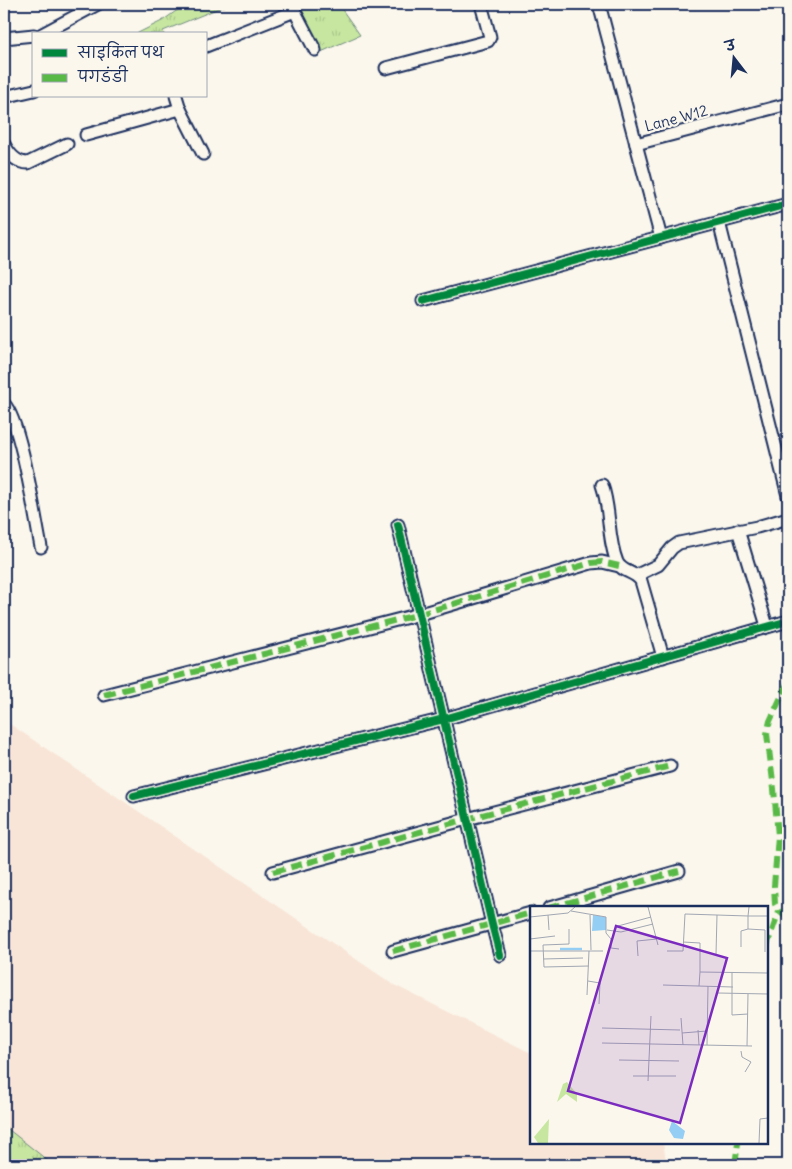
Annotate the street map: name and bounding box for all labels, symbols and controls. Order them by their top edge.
legend [32,32,208,98]
north arrow [710,32,760,82]
text: उ [722,35,739,56]
text: साइकिल पथ [77,41,165,62]
text: पगडंडी [77,65,128,86]
street label: Lane W12 [642,100,710,136]
inset map [530,906,767,1144]

